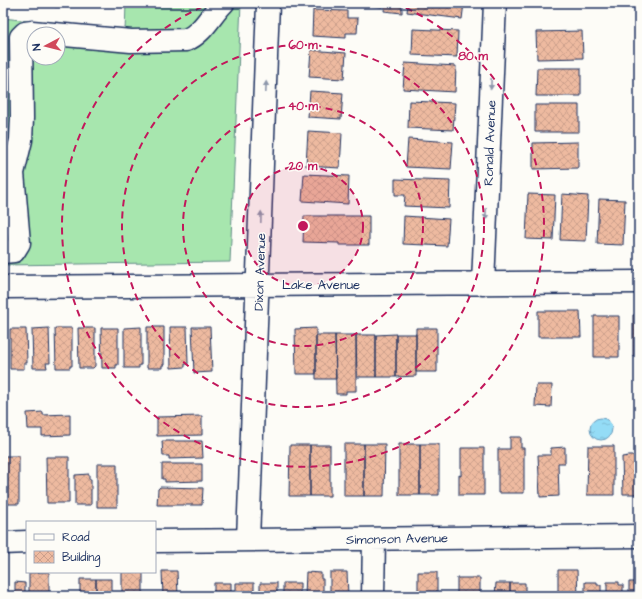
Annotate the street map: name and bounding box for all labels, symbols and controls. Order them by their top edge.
north arrow [26,26,66,66]
text: 60 m [288,37,318,54]
text: N [29,43,44,51]
text: 80 m [458,48,488,65]
one-way arrow [488,78,495,90]
one-way arrow [262,81,269,93]
text: 40 m [288,98,319,115]
street label: Ronald Avenue [480,100,500,186]
text: 20 m [288,158,318,175]
one-way arrow [482,208,489,220]
one-way arrow [258,210,264,223]
centre of rings [296,219,310,233]
street label: Dixon Avenue [250,233,270,311]
street label: Lake Avenue [282,276,360,294]
legend [26,521,156,573]
text: Road [62,529,90,546]
street label: Simonson Avenue [346,529,448,549]
text: Building [62,549,100,567]

